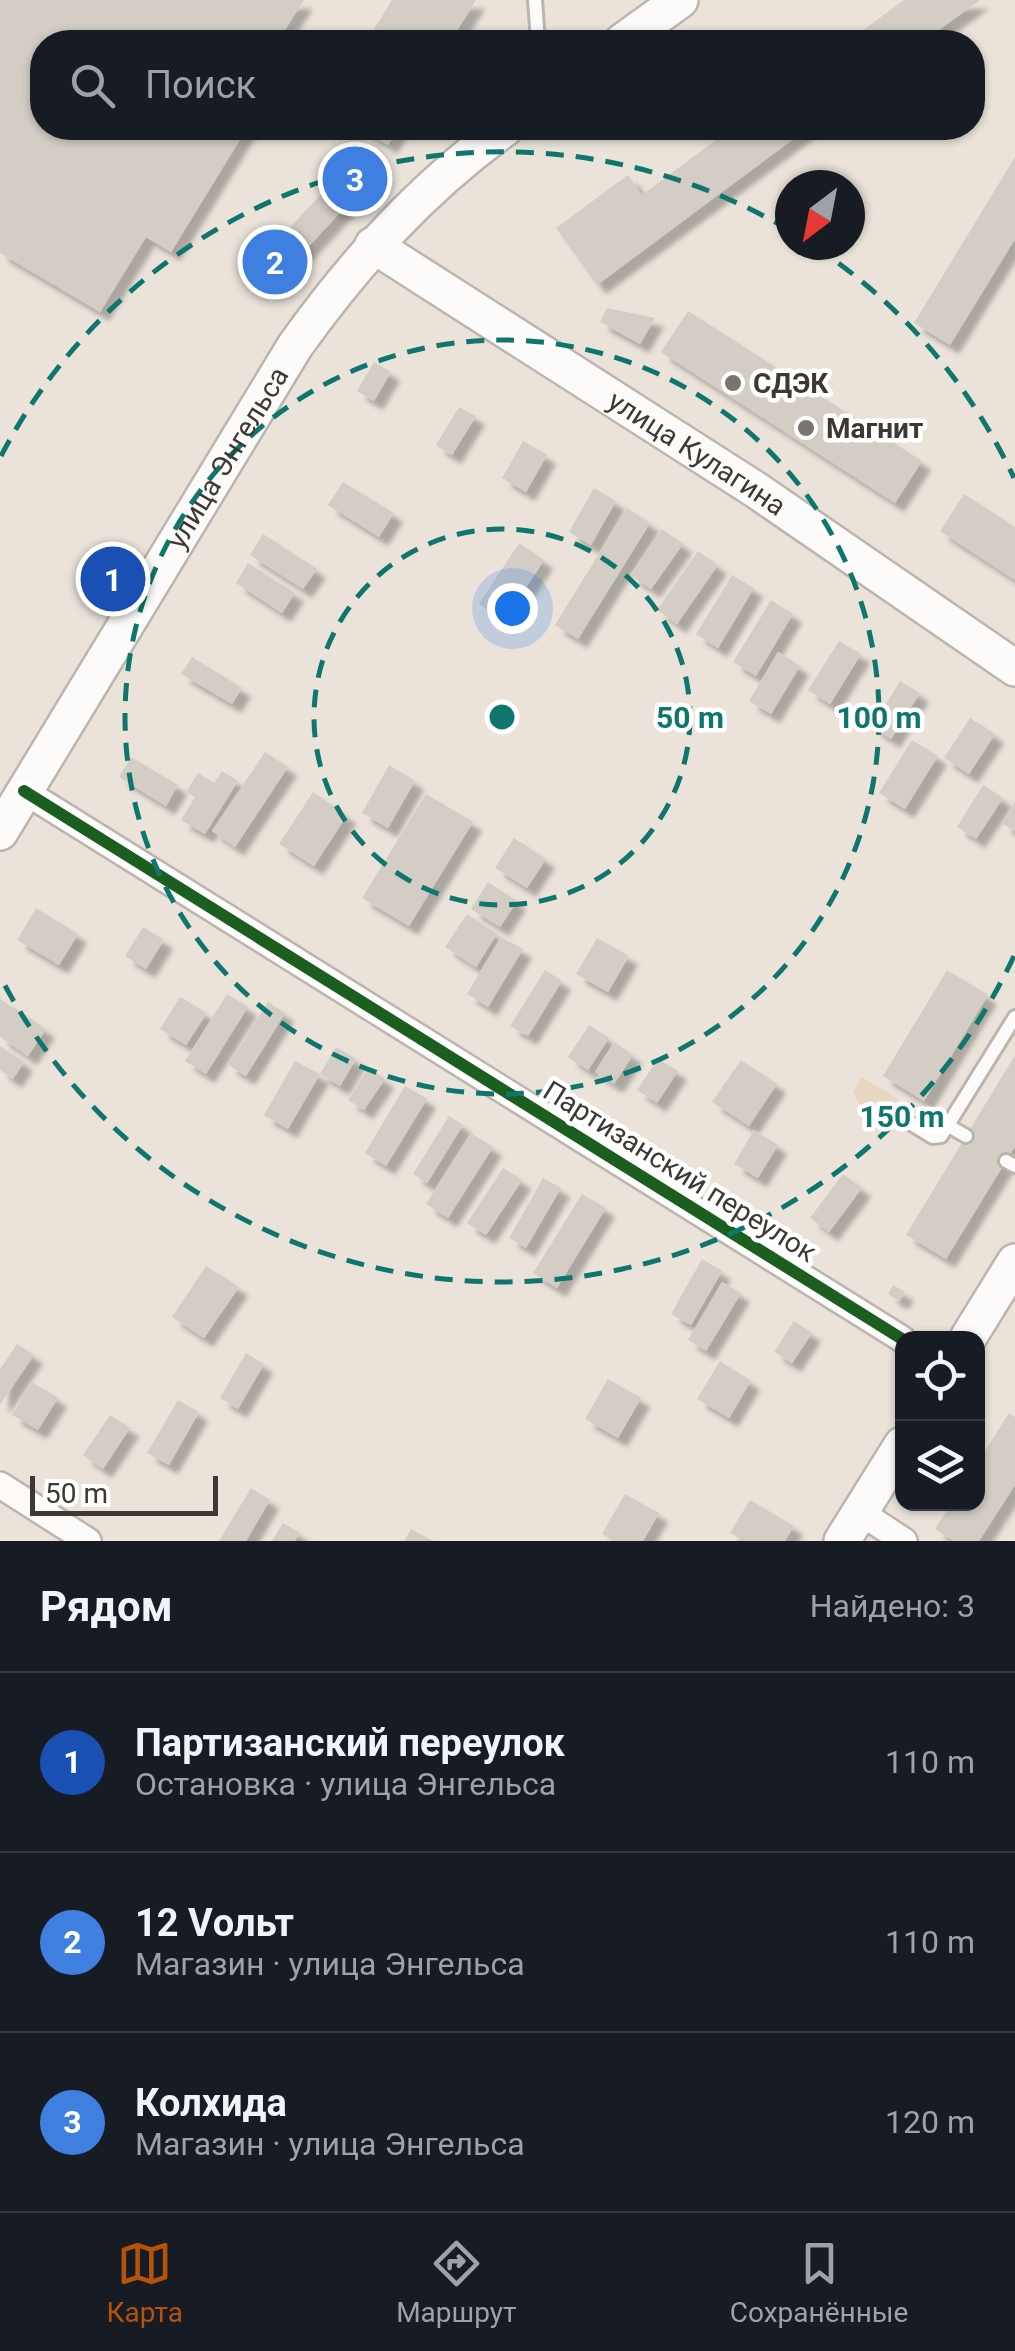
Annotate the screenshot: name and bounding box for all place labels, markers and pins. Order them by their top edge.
pin: 3 [322,142,388,216]
pin: 2 [242,224,308,300]
place label: СДЭК [753,367,829,400]
marker: СДЭК [722,372,744,394]
place label: Магнит [826,412,923,445]
marker: Магнит [795,417,817,439]
pin: 1 [80,542,146,616]
centre of rings [484,699,520,735]

